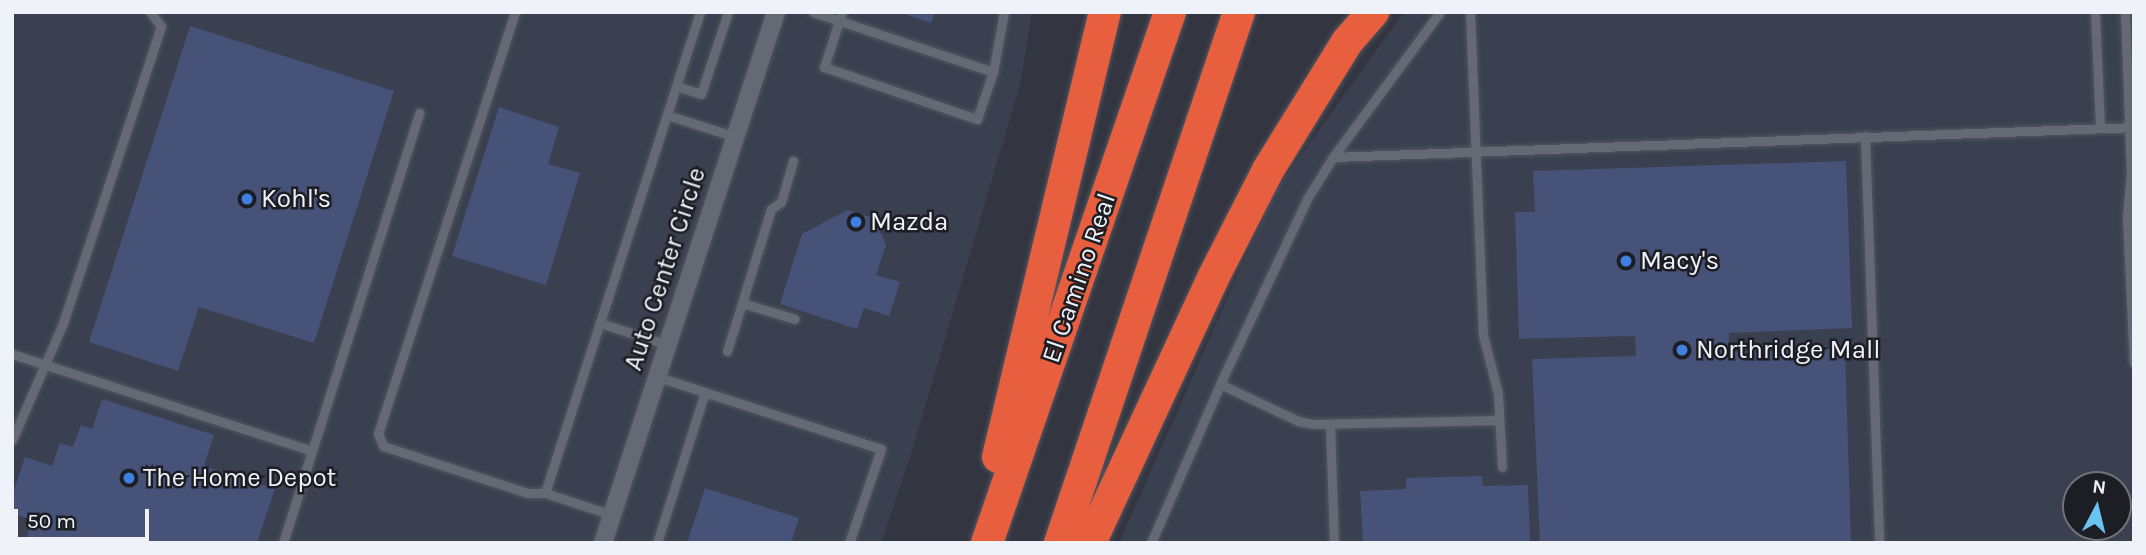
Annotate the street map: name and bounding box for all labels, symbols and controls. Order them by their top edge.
street label: Auto Center Circle [617,164,713,374]
place label: Kohl's [261,183,331,215]
street label: El Camino Real [1035,189,1123,367]
marker: Kohl's [239,191,255,207]
place label: Mazda [870,206,948,238]
marker: Mazda [848,214,864,230]
place label: Macy's [1640,245,1719,277]
marker: Macy's [1618,253,1634,269]
place label: Northridge Mall [1696,334,1881,366]
marker: Northridge Mall [1674,342,1690,358]
place label: The Home Depot [143,462,336,494]
marker: The Home Depot [121,470,137,486]
north arrow [2062,471,2132,541]
text: N [2091,475,2107,499]
scale bar [18,496,152,540]
text: 50 m [27,509,76,533]

